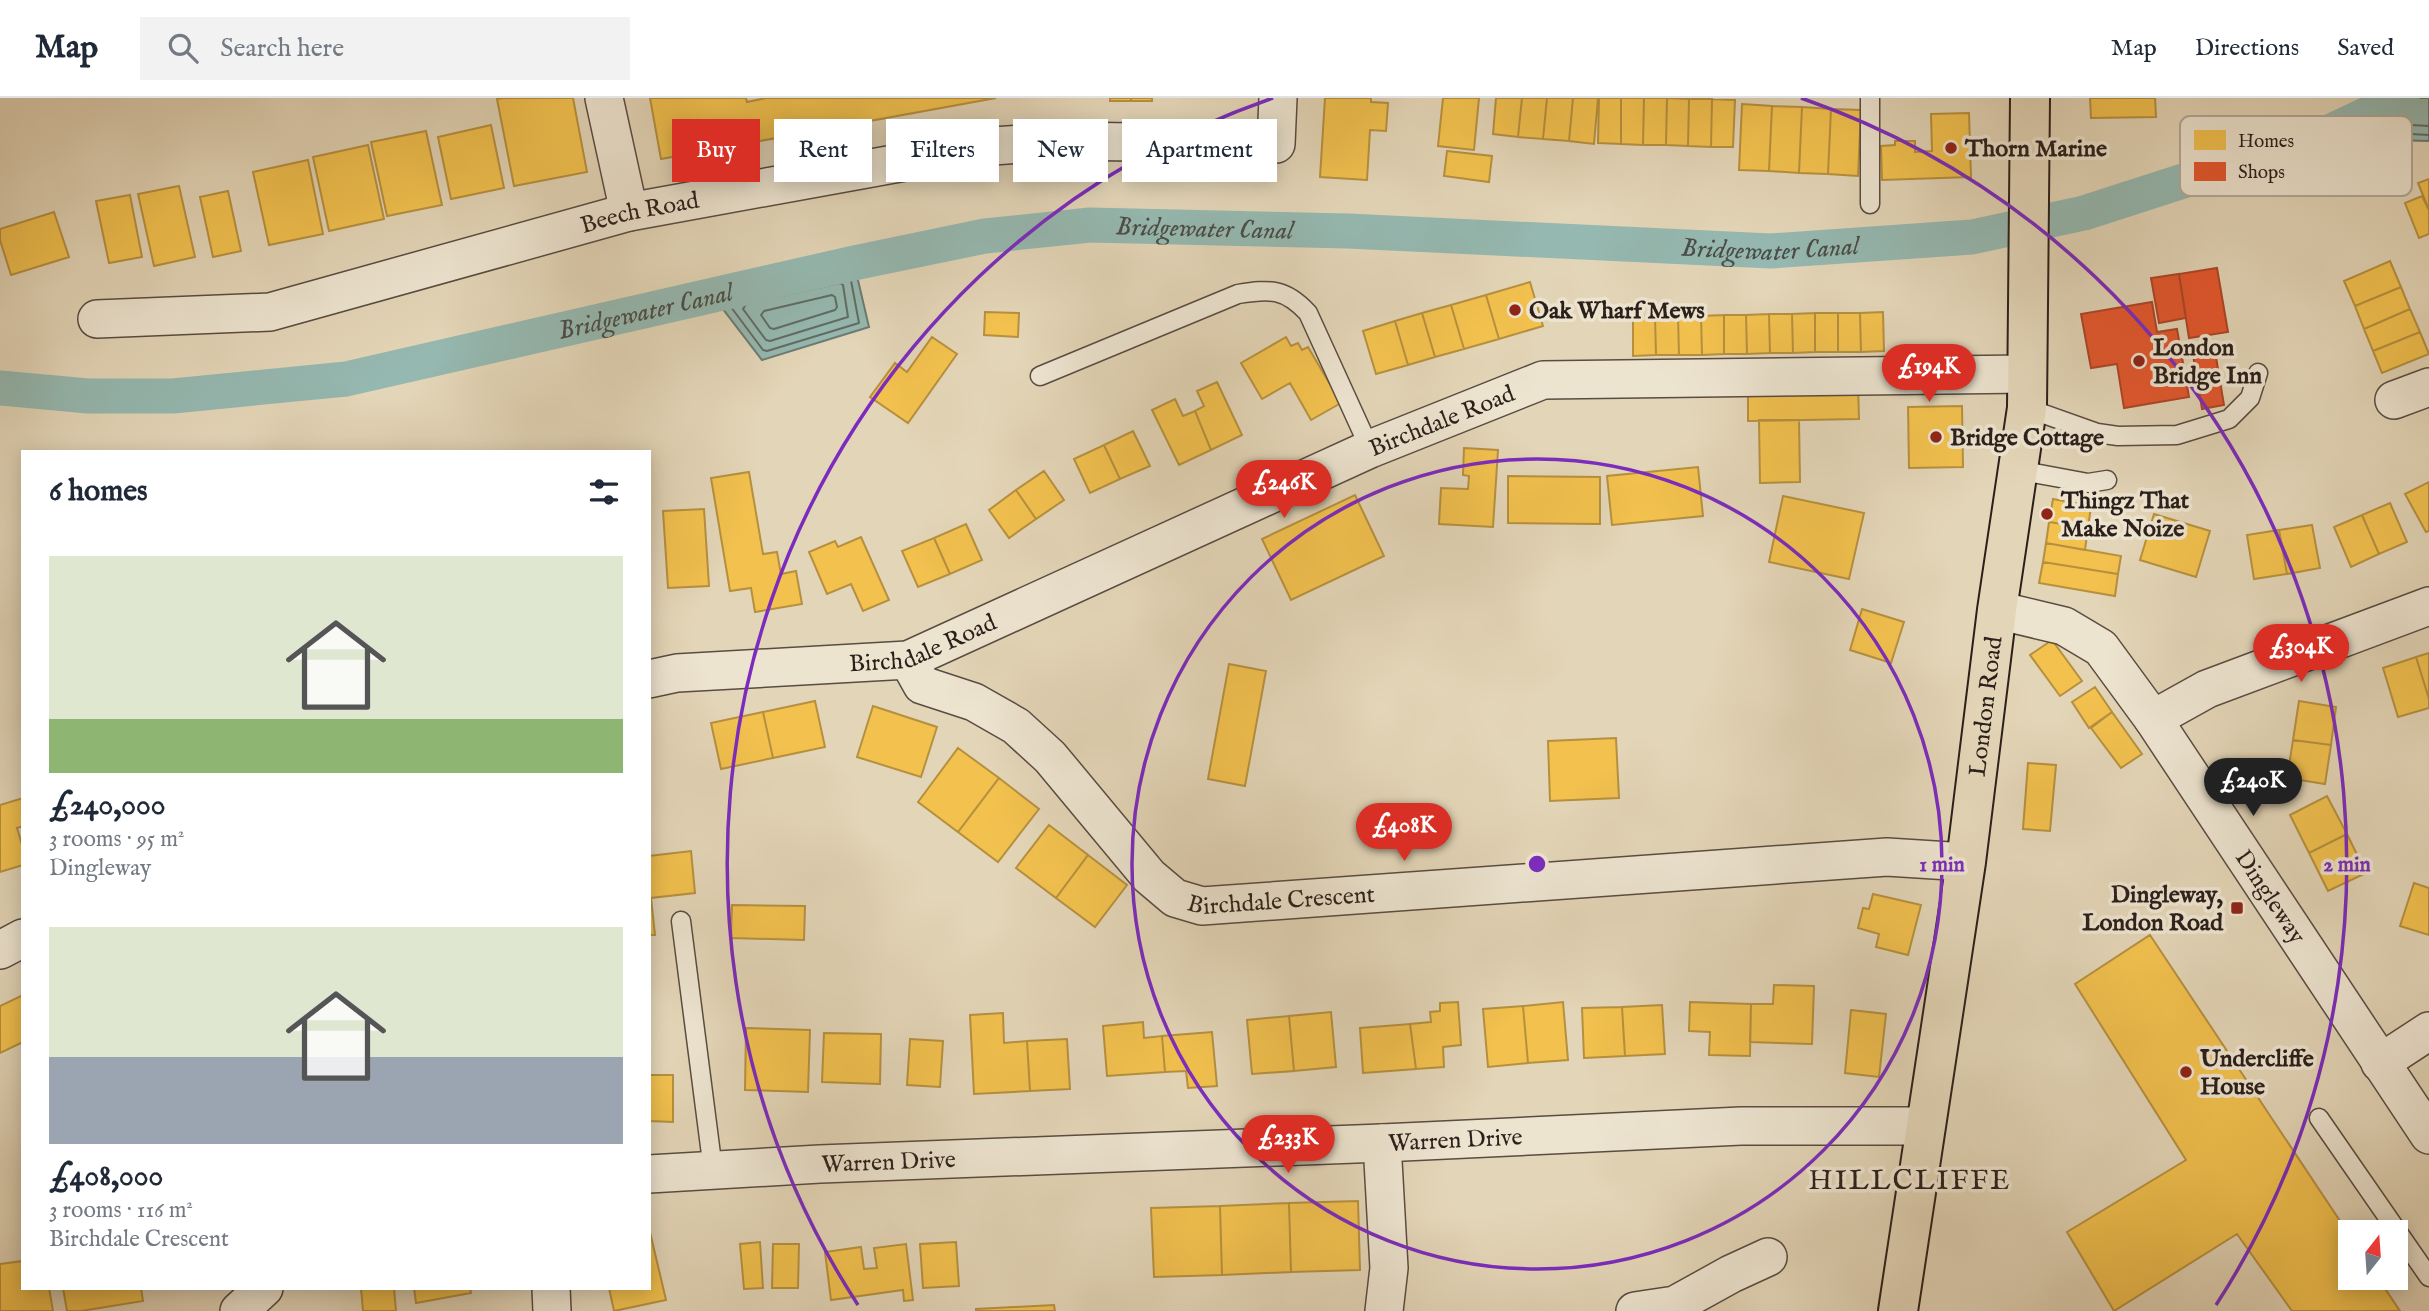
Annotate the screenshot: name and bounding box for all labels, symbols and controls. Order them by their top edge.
search box [140,17,630,80]
text: Map [35,27,98,69]
icon: search [164,29,202,67]
text: Search here [220,32,344,65]
text: Map [2111,33,2157,64]
text: Directions [2195,33,2299,64]
text: Saved [2337,33,2394,64]
legend [2180,116,2412,196]
chip: Buy [672,119,760,182]
chip: Rent [774,119,872,182]
chip: Filters [886,119,999,182]
chip: New [1013,119,1108,182]
chip: Apartment [1122,119,1277,182]
text: Homes [2238,130,2294,154]
place label: Thorn Marine [1964,134,2107,165]
marker: Thorn Marine [1943,140,1959,156]
text: Shops [2238,161,2285,185]
street label: Beech Road [577,186,702,242]
water label: Bridgewater Canal [1115,211,1296,248]
water label: Bridgewater Canal [1680,230,1862,269]
water label: Bridgewater Canal [555,276,738,348]
place label: Oak Wharf Mews [1529,296,1705,327]
marker: Oak Wharf Mews [1507,302,1523,318]
place label: London Bridge Inn [2153,333,2262,392]
pin: £194K [1880,344,1978,404]
text: £194K [1898,352,1960,381]
marker: London Bridge Inn [2131,353,2147,369]
street label: Birchdale Road [1365,379,1520,465]
place label: Bridge Cottage [1950,423,2104,454]
marker: Bridge Cottage [1928,429,1944,445]
pin: £246K [1235,460,1333,520]
text: £246K [1252,468,1316,497]
text: 6 homes [49,473,148,511]
icon: filters [585,473,623,511]
place label: Thingz That Make Noize [2060,486,2190,545]
marker: Thingz That Make Noize [2039,506,2055,522]
icon: home [273,602,399,728]
street label: Birchdale Road [848,608,1002,680]
pin: £304K [2252,624,2350,684]
text: £304K [2269,632,2333,661]
street label: London Road [1963,634,2011,778]
pin: £240K [2204,758,2302,818]
text: £240K [2220,766,2286,795]
text: £240,000 [49,787,165,825]
pin: £408K [1355,804,1453,863]
text: £408K [1372,811,1436,840]
text: 3 rooms · 95 m² [49,825,184,854]
street label: Dingleway [2227,844,2312,951]
centre of rings [1525,852,1549,876]
text: 1 min [1919,852,1965,879]
text: 2 min [2323,852,2371,879]
text: Dingleway [49,854,151,883]
street label: Birchdale Crescent [1183,880,1376,923]
place label: Dingleway, London Road [2082,880,2224,939]
marker: Dingleway, London Road [2229,900,2245,916]
icon: home [273,973,399,1099]
place label: Undercliffe House [2199,1044,2314,1103]
marker: Undercliffe House [2178,1064,2194,1080]
pin: £233K [1239,1116,1337,1175]
street label: Warren Drive [1387,1122,1523,1160]
text: £233K [1258,1123,1318,1152]
street label: Warren Drive [821,1145,956,1181]
text: £408,000 [49,1158,163,1196]
district label: HILLCLIFFE [1809,1164,2011,1199]
text: 3 rooms · 116 m² [49,1196,193,1225]
north arrow [2338,1220,2408,1290]
map controls [2338,1220,2408,1290]
text: Birchdale Crescent [49,1225,229,1254]

